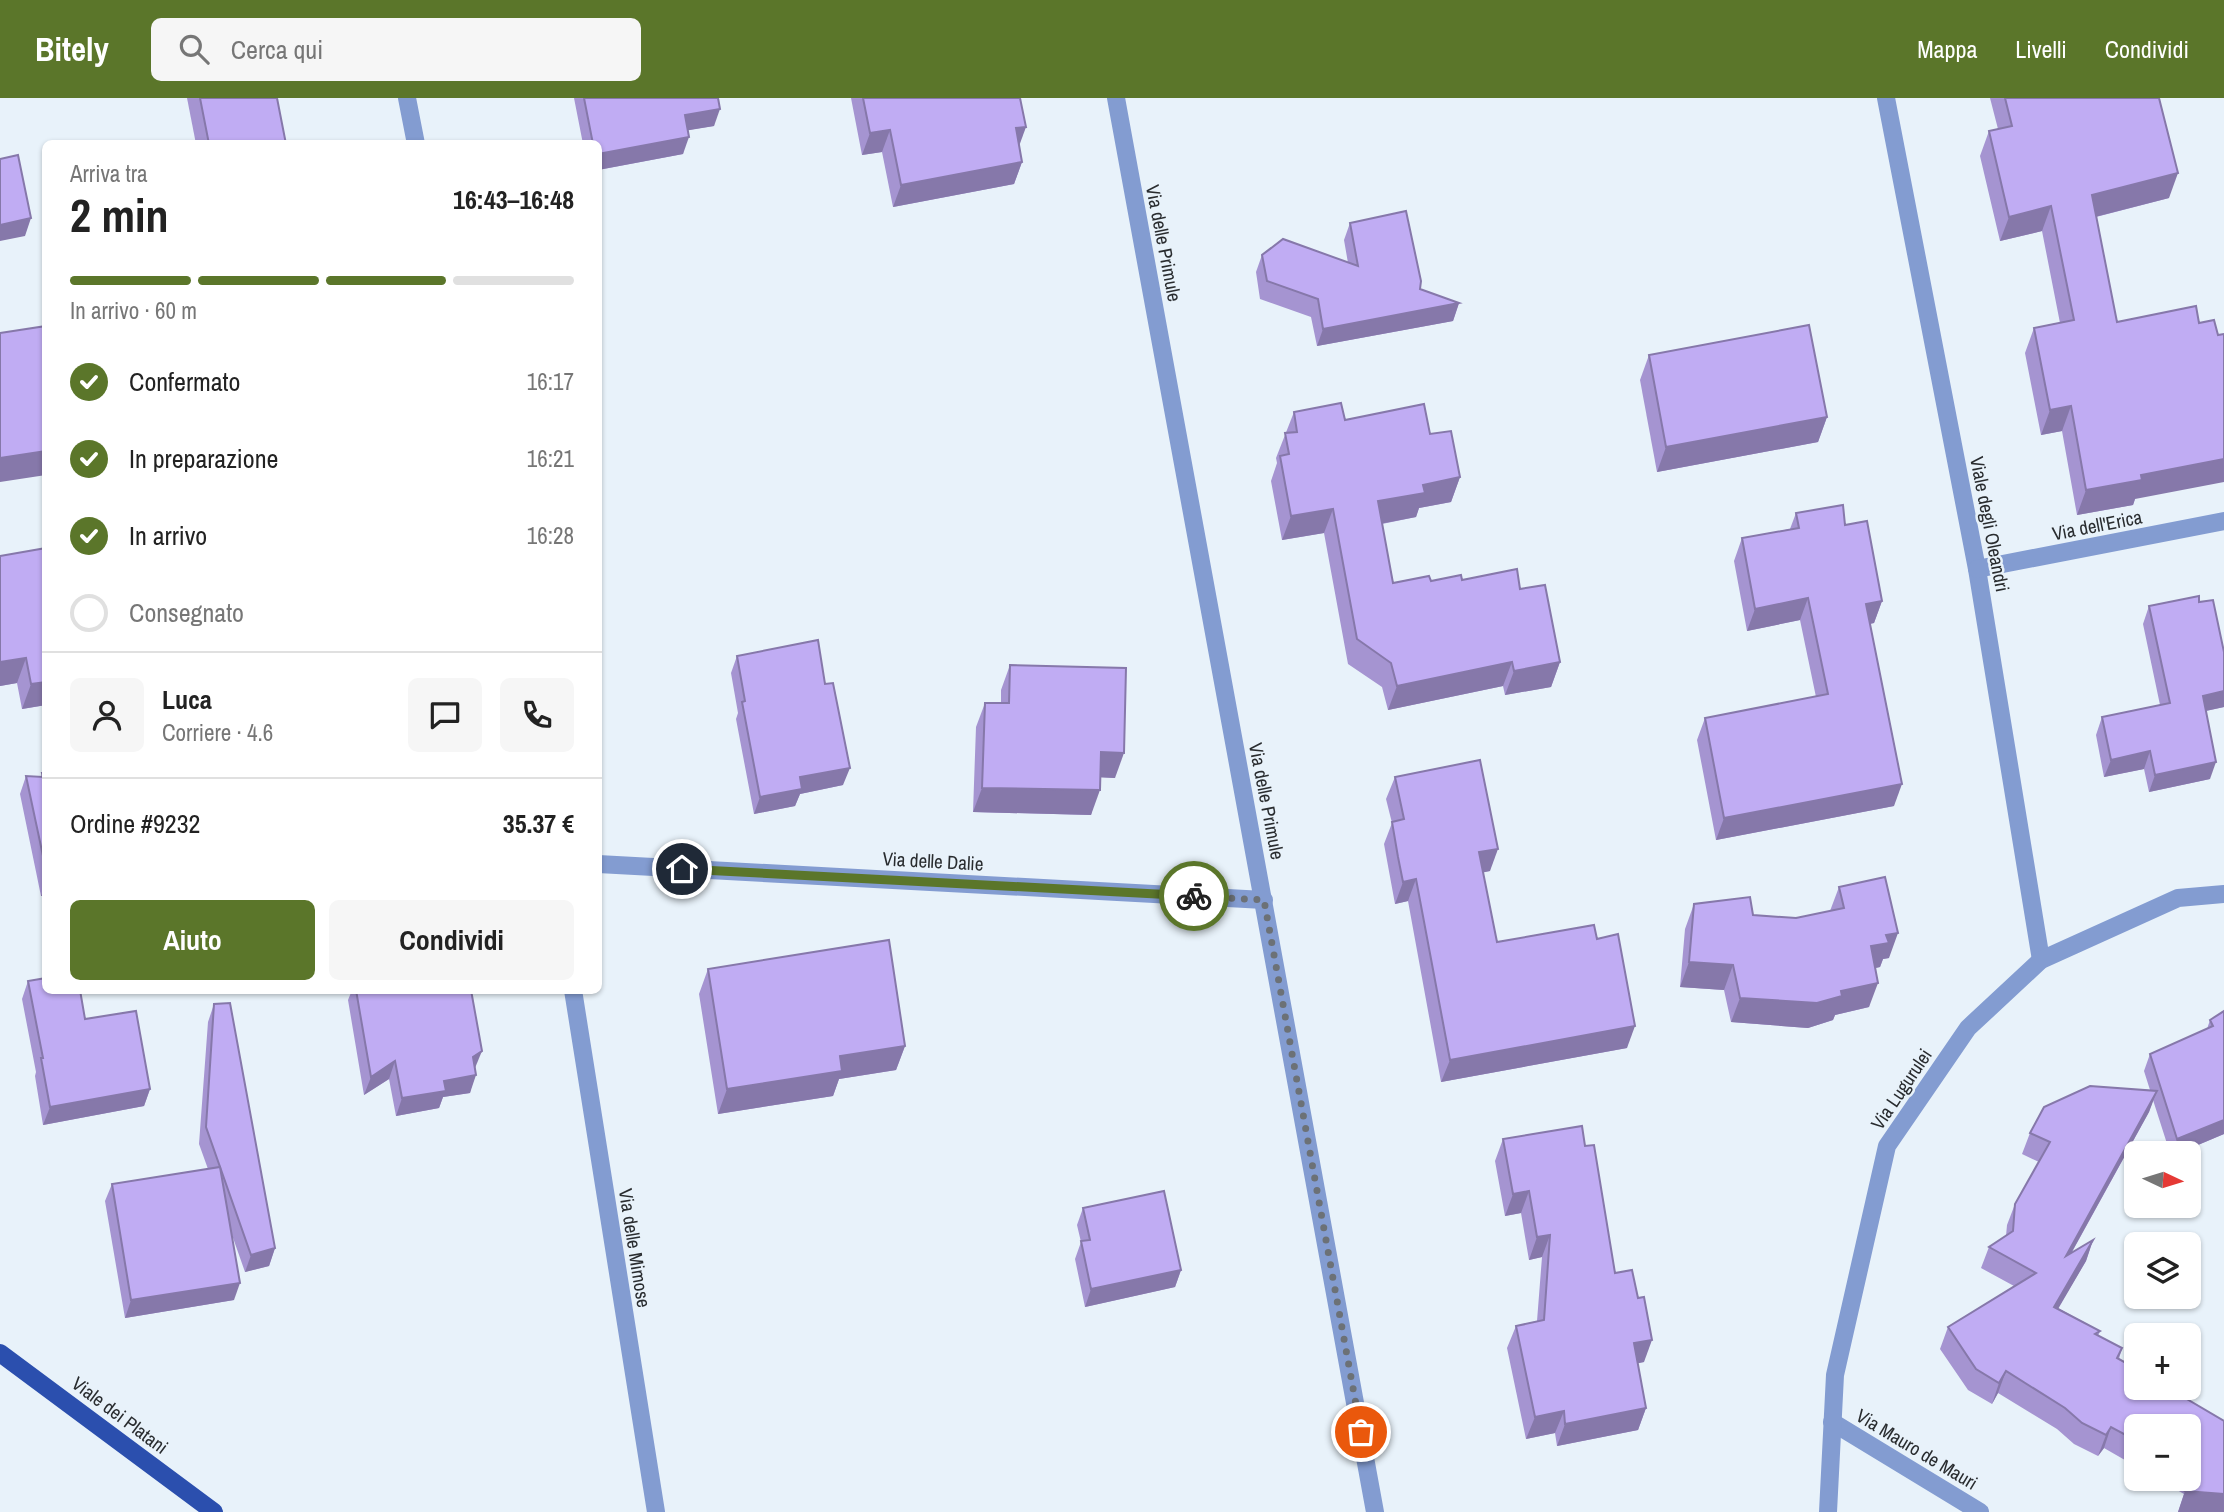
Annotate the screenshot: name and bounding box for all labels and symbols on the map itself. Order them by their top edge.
street label: Via delle Primule [1140,182,1188,304]
street label: Viale degli Oleandri [1964,454,2016,594]
street label: Via dell'Erica [2050,503,2144,546]
street label: Via delle Primule [1243,740,1291,862]
pin [652,839,712,899]
street label: Via delle Dalie [882,845,984,877]
courier [1159,861,1229,931]
street label: Via Lugurulei [1864,1043,1938,1135]
north arrow [2124,1141,2202,1218]
street label: Via delle Mimose [613,1187,657,1309]
street label: Viale dei Platani [67,1370,173,1460]
pin [1331,1402,1391,1462]
street label: Via Mauro de Mauri [1851,1402,1983,1496]

